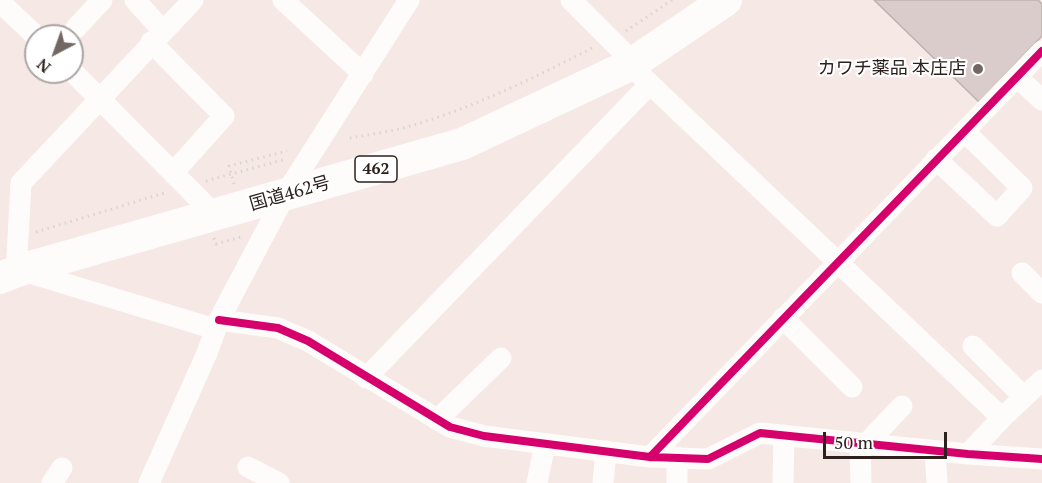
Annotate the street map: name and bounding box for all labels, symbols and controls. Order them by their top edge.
north arrow [24,24,84,84]
text: N [32,54,55,78]
place label: カワチ薬品 本庄店 [818,58,966,80]
marker: カワチ薬品 本庄店 [971,62,985,76]
road number: 462 [355,156,397,182]
street label: 国道462号 [247,172,333,216]
scale bar [826,420,950,458]
text: 50 m [834,430,873,454]

